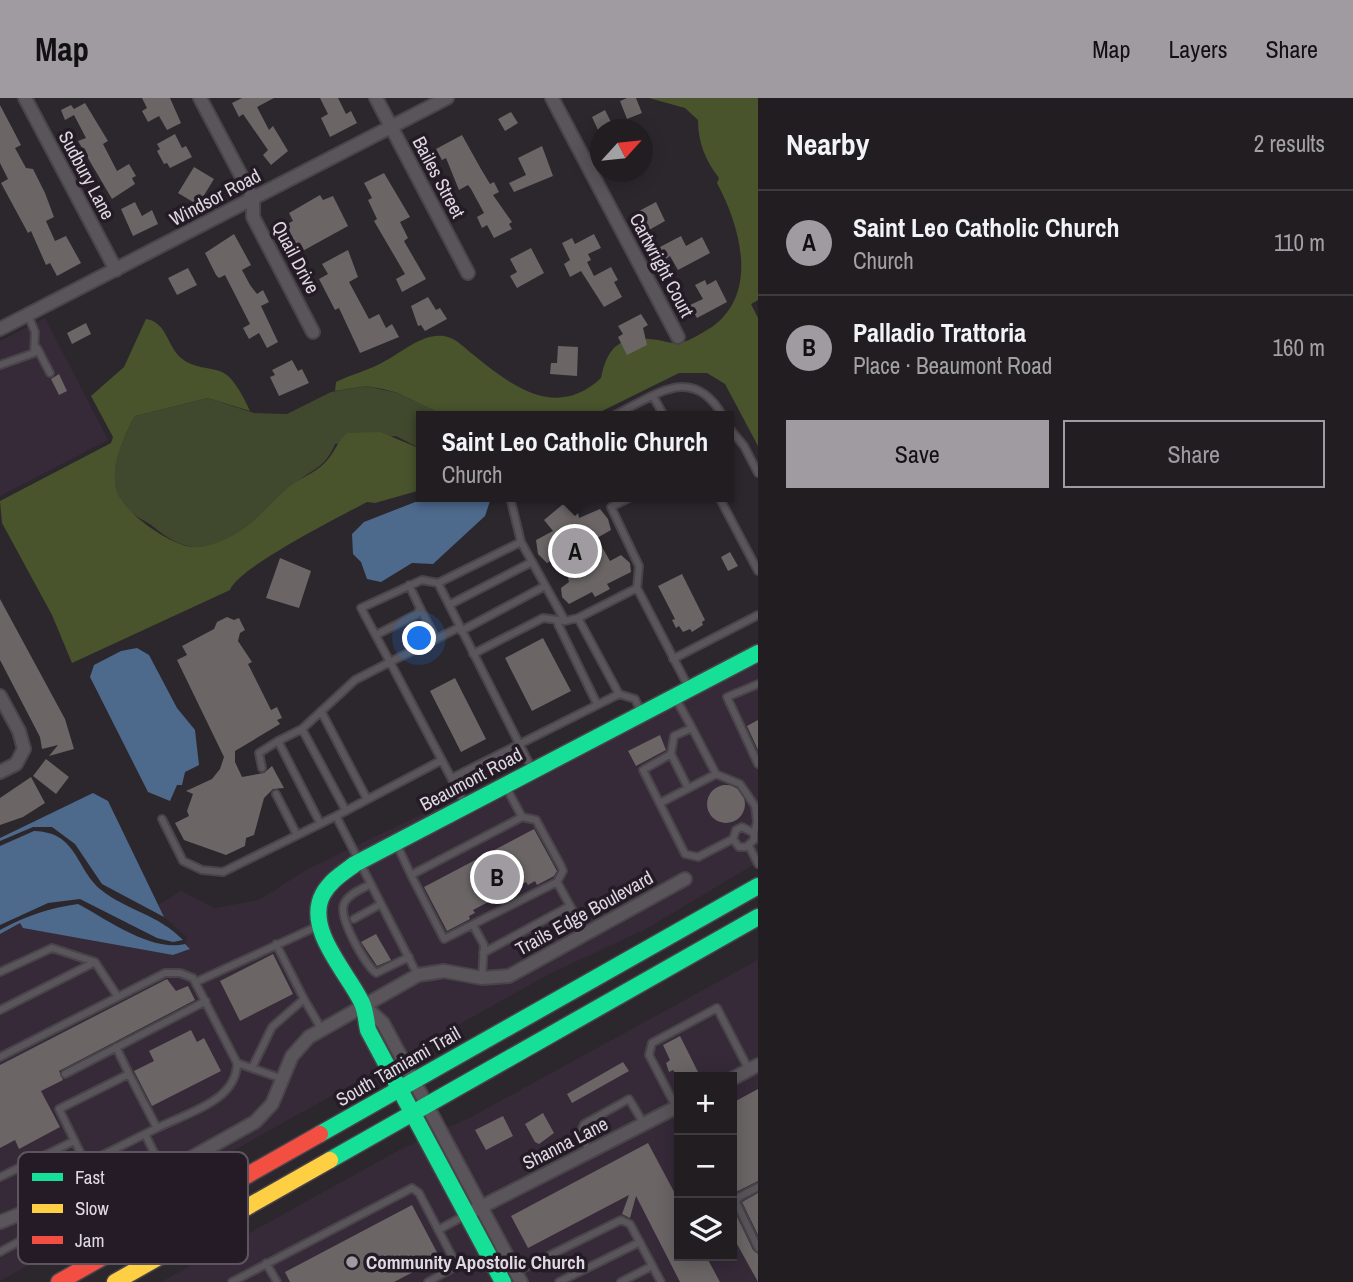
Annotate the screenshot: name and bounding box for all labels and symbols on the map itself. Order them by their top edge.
north arrow [590,119,653,182]
street label: Sudbury Lane [53,126,121,224]
street label: Bailes Street [407,132,472,223]
street label: Windsor Road [165,162,265,232]
street label: Cartwright Court [624,208,701,322]
street label: Quail Drive [266,216,326,298]
pin: A [552,525,598,577]
your location [402,621,436,655]
street label: Beaumont Road [415,741,527,817]
pin: B [474,851,520,903]
street label: Trails Edge Boulevard [511,864,657,962]
street label: South Tamiami Trail [331,1020,465,1112]
street label: Shanna Lane [518,1110,612,1176]
legend [18,1152,248,1264]
text: Fast [75,1164,105,1190]
text: Slow [75,1195,110,1221]
text: Jam [75,1227,104,1253]
place label: Community Apostolic Church [366,1249,585,1275]
marker: Community Apostolic Church [344,1254,360,1270]

